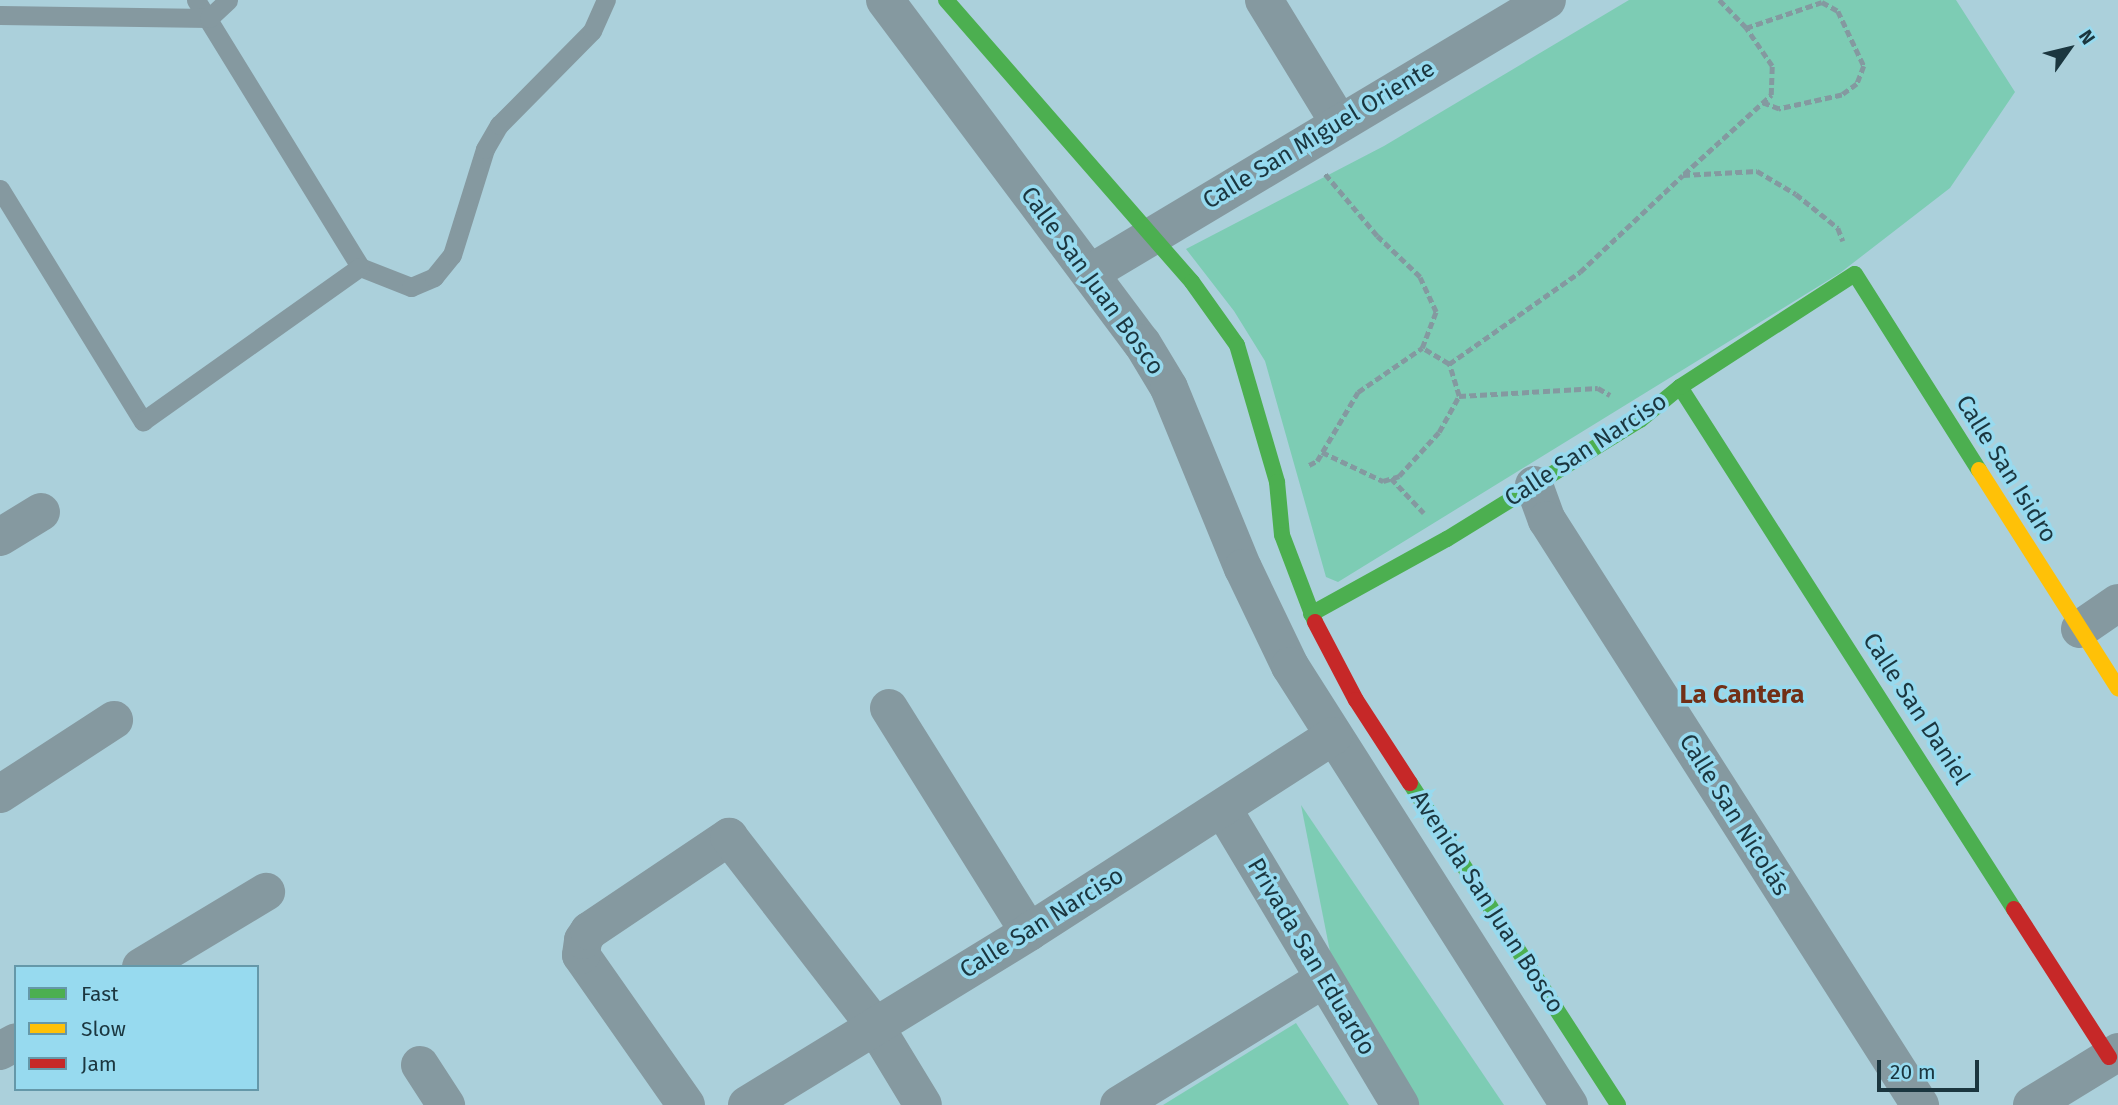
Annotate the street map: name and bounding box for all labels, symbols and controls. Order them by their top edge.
north arrow [2034,14,2104,84]
text: N [2074,25,2100,49]
street label: Calle San Miguel Oriente [1198,54,1440,216]
street label: Calle San Juan Bosco [1014,181,1170,381]
street label: Calle San Narciso [1500,387,1672,513]
street label: Calle San Isidro [1949,390,2063,548]
street label: Calle San Daniel [1856,628,1976,790]
district label: La Cantera [1679,679,1805,711]
street label: Calle San Nicolás [1673,729,1795,901]
street label: Avenida San Juan Bosco [1404,785,1570,1019]
street label: Privada San Eduardo [1241,853,1381,1061]
street label: Calle San Narciso [955,861,1129,985]
legend [14,965,259,1091]
text: Fast [81,981,119,1007]
text: Slow [81,1016,126,1042]
scale bar [1880,1046,1982,1090]
text: Jam [81,1051,117,1077]
text: 20 m [1890,1059,1936,1085]

